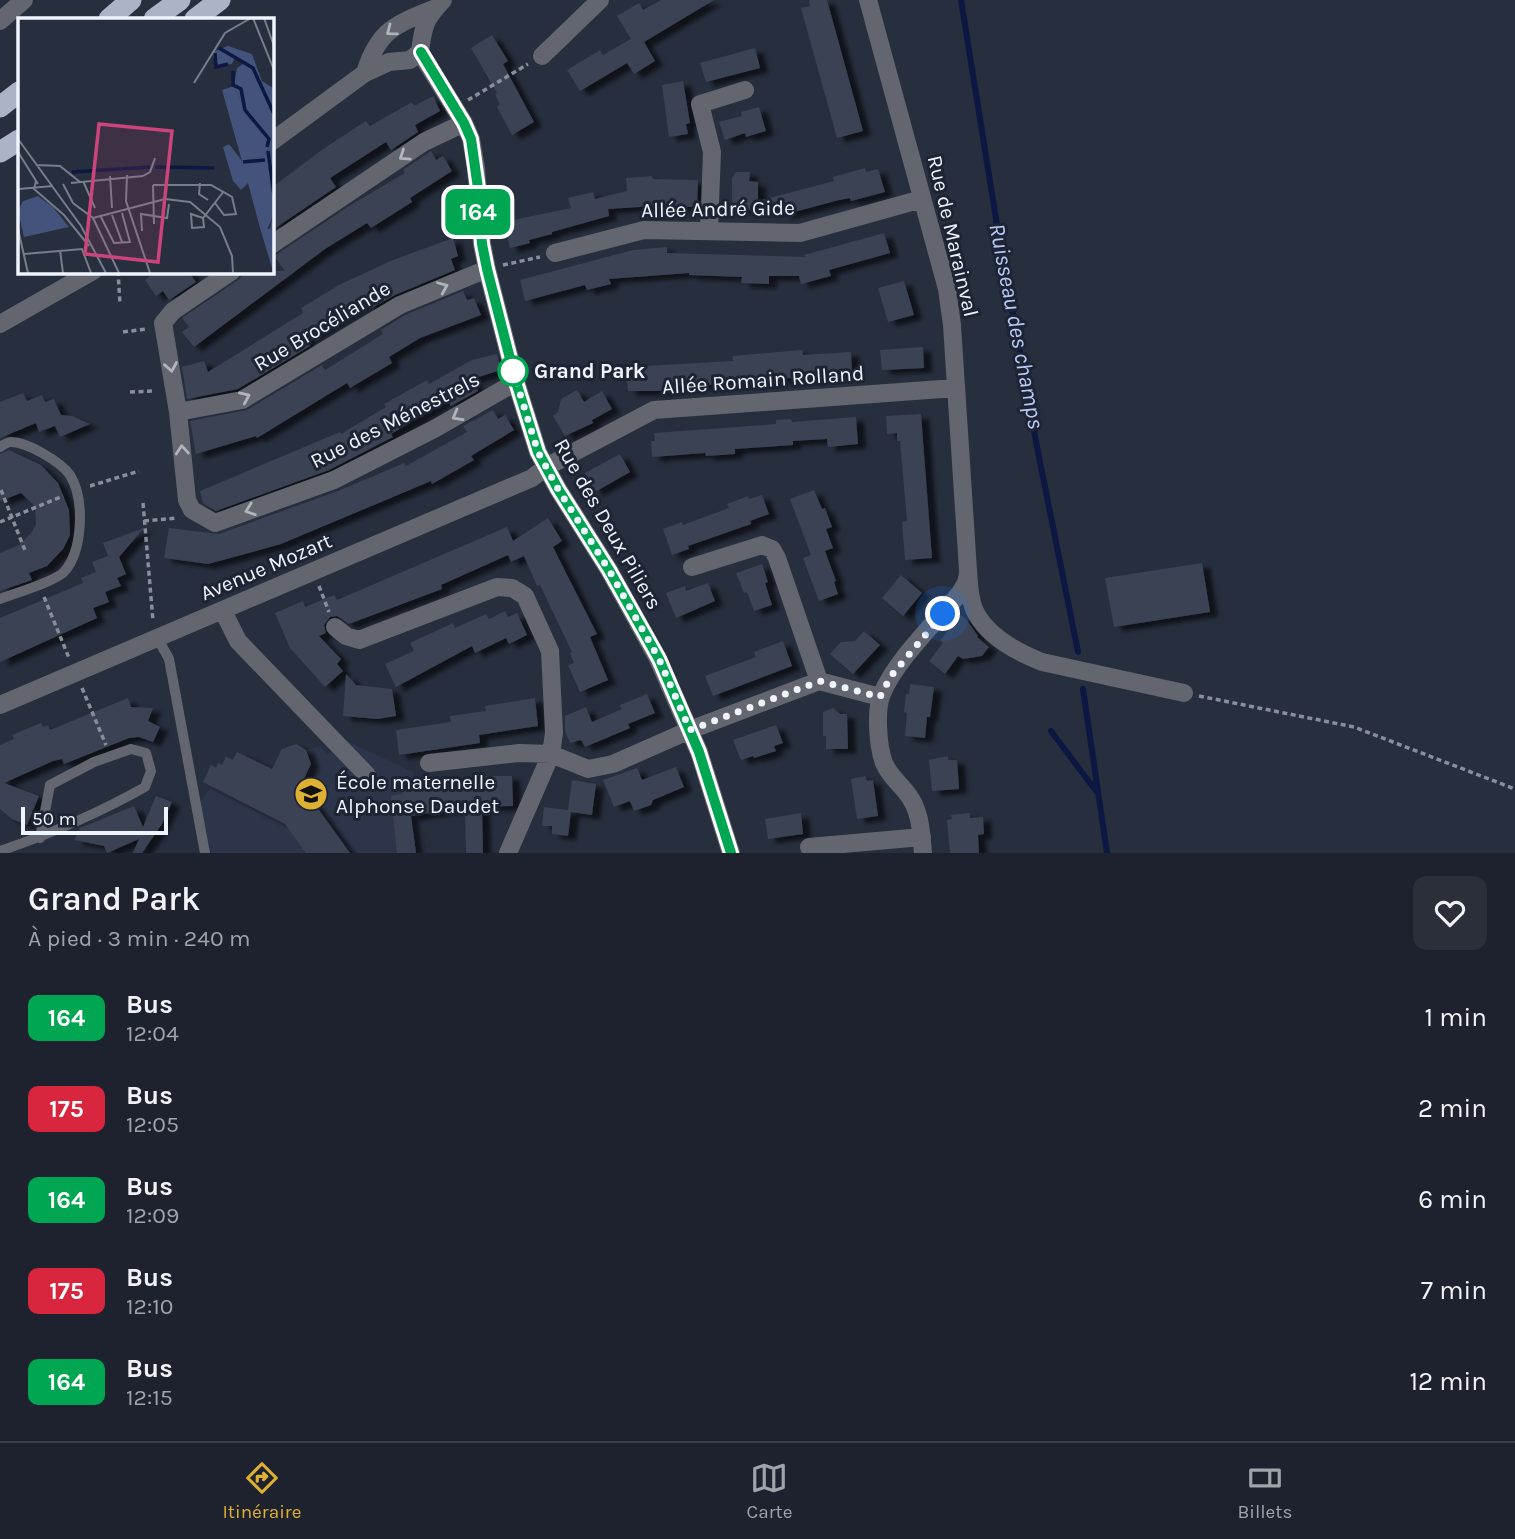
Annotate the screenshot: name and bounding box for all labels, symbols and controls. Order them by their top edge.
inset map [18,18,273,273]
one-way arrow [386,23,398,35]
one-way arrow [399,147,412,160]
street label: Rue de Marainval [923,153,983,319]
line badge: 164 [438,189,518,235]
street label: Allée André Gide [641,196,795,222]
text: 164 [459,198,497,226]
water label: Ruisseau des champs [983,221,1050,431]
street label: Rue Brocéliande [250,276,394,376]
one-way arrow [437,282,449,296]
marker: Grand Park [498,356,528,386]
place label: Grand Park [534,359,646,383]
one-way arrow [163,361,178,373]
street label: Allée Romain Rolland [661,361,865,399]
street label: Rue des Ménestrels [306,367,484,473]
one-way arrow [238,391,250,405]
one-way arrow [452,408,464,421]
street label: Rue des Deux Piliers [549,434,667,614]
one-way arrow [175,444,190,455]
one-way arrow [245,502,257,516]
street label: Avenue Mozart [197,528,335,605]
your location [925,596,960,631]
place label: École maternelle Alphonse Daudet [336,770,499,818]
school or university icon: École maternelle Alphonse Daudet [292,775,330,813]
scale bar [21,804,168,836]
text: 50 m [32,808,76,830]
button: heart [1413,876,1487,950]
text: Grand Park [28,880,200,918]
text: À pied · 3 min · 240 m [28,925,251,952]
text: Bus [126,989,173,1020]
text: 1 min [1424,1002,1487,1033]
text: 164 [48,1004,85,1032]
text: 12:04 [126,1020,179,1047]
text: Bus [126,1080,173,1111]
text: 2 min [1418,1093,1487,1124]
text: 175 [49,1095,84,1123]
text: 12:05 [126,1111,179,1138]
text: Bus [126,1171,173,1202]
text: 6 min [1418,1184,1487,1215]
text: 164 [48,1186,85,1214]
text: 12:09 [126,1202,179,1229]
text: Bus [126,1262,173,1293]
text: 7 min [1421,1275,1487,1306]
text: 175 [49,1277,84,1305]
text: 12:10 [126,1293,173,1320]
text: Bus [126,1353,173,1384]
text: 12 min [1409,1366,1487,1397]
text: 164 [48,1368,85,1396]
text: 12:15 [126,1384,173,1411]
tab: Itinéraire [223,1459,301,1523]
tab: Carte [747,1459,792,1523]
tab: Billets [1237,1459,1292,1523]

